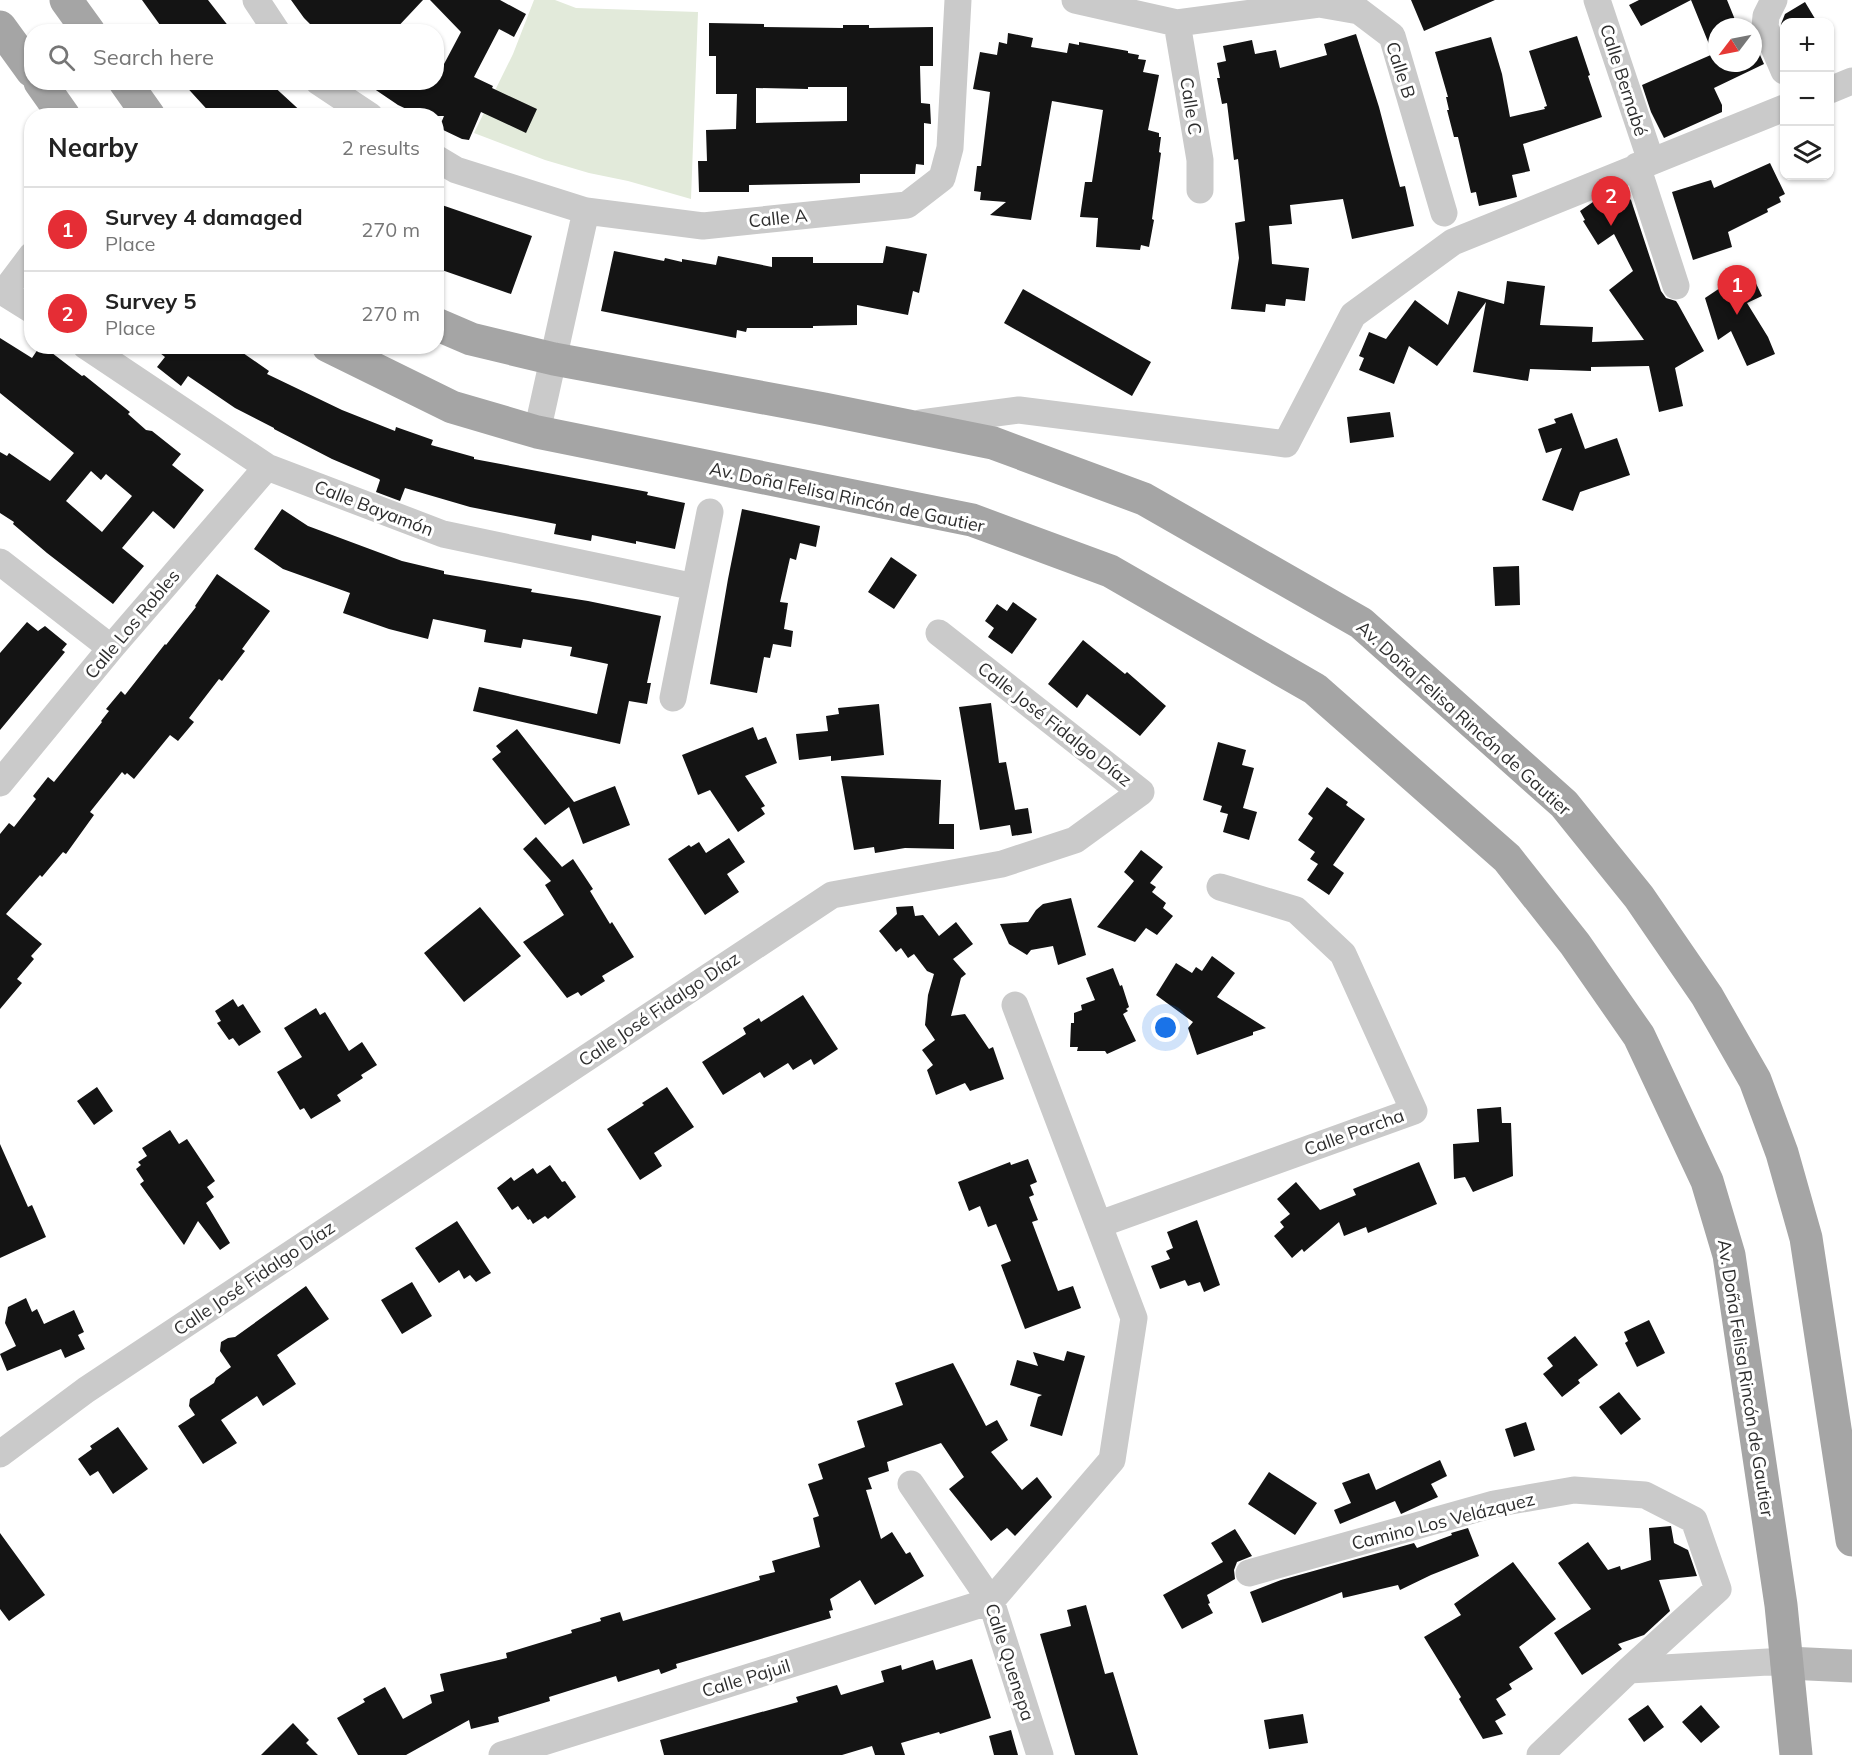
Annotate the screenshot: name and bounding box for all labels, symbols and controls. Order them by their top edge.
north arrow [1708,18,1762,72]
map controls [1780,18,1834,180]
button: + [1780,18,1834,72]
street label: Calle Bernabé [1595,21,1653,139]
search box [24,24,444,90]
street label: Calle B [1381,39,1421,101]
icon: search [45,41,78,74]
text: Search here [93,43,214,71]
button: − [1780,72,1834,126]
street label: Calle C [1175,75,1207,137]
button: layers [1780,126,1834,180]
text: Nearby [48,131,138,164]
text: 2 results [342,135,420,160]
pin: 2 [1592,176,1630,226]
text: Survey 4 damaged [105,203,303,231]
street label: Calle A [747,203,809,233]
text: 1 [62,217,74,242]
text: 270 m [361,217,420,242]
text: Place [105,231,155,256]
pin: 1 [1718,266,1756,315]
text: Survey 5 [105,287,196,315]
text: 2 [62,301,74,326]
text: 270 m [361,301,420,326]
text: Place [105,315,155,340]
street label: Av. Doña Felisa Rincón de Gautier [707,457,987,538]
street label: Calle Bayamón [311,475,437,541]
street label: Calle Los Robles [80,565,185,683]
street label: Av. Doña Felisa Rincón de Gautier [1352,616,1576,821]
street label: Calle José Fidalgo Díaz [973,657,1137,791]
street label: Calle José Fidalgo Díaz [574,946,744,1072]
your location [1151,1013,1180,1042]
street label: Calle Parcha [1301,1103,1407,1161]
street label: Calle José Fidalgo Díaz [169,1215,339,1341]
street label: Av. Doña Felisa Rincón de Gautier [1713,1238,1779,1519]
street label: Camino Los Velázquez [1349,1487,1537,1555]
street label: Calle Quenepa [980,1600,1040,1724]
street label: Calle Pajuil [699,1654,793,1702]

